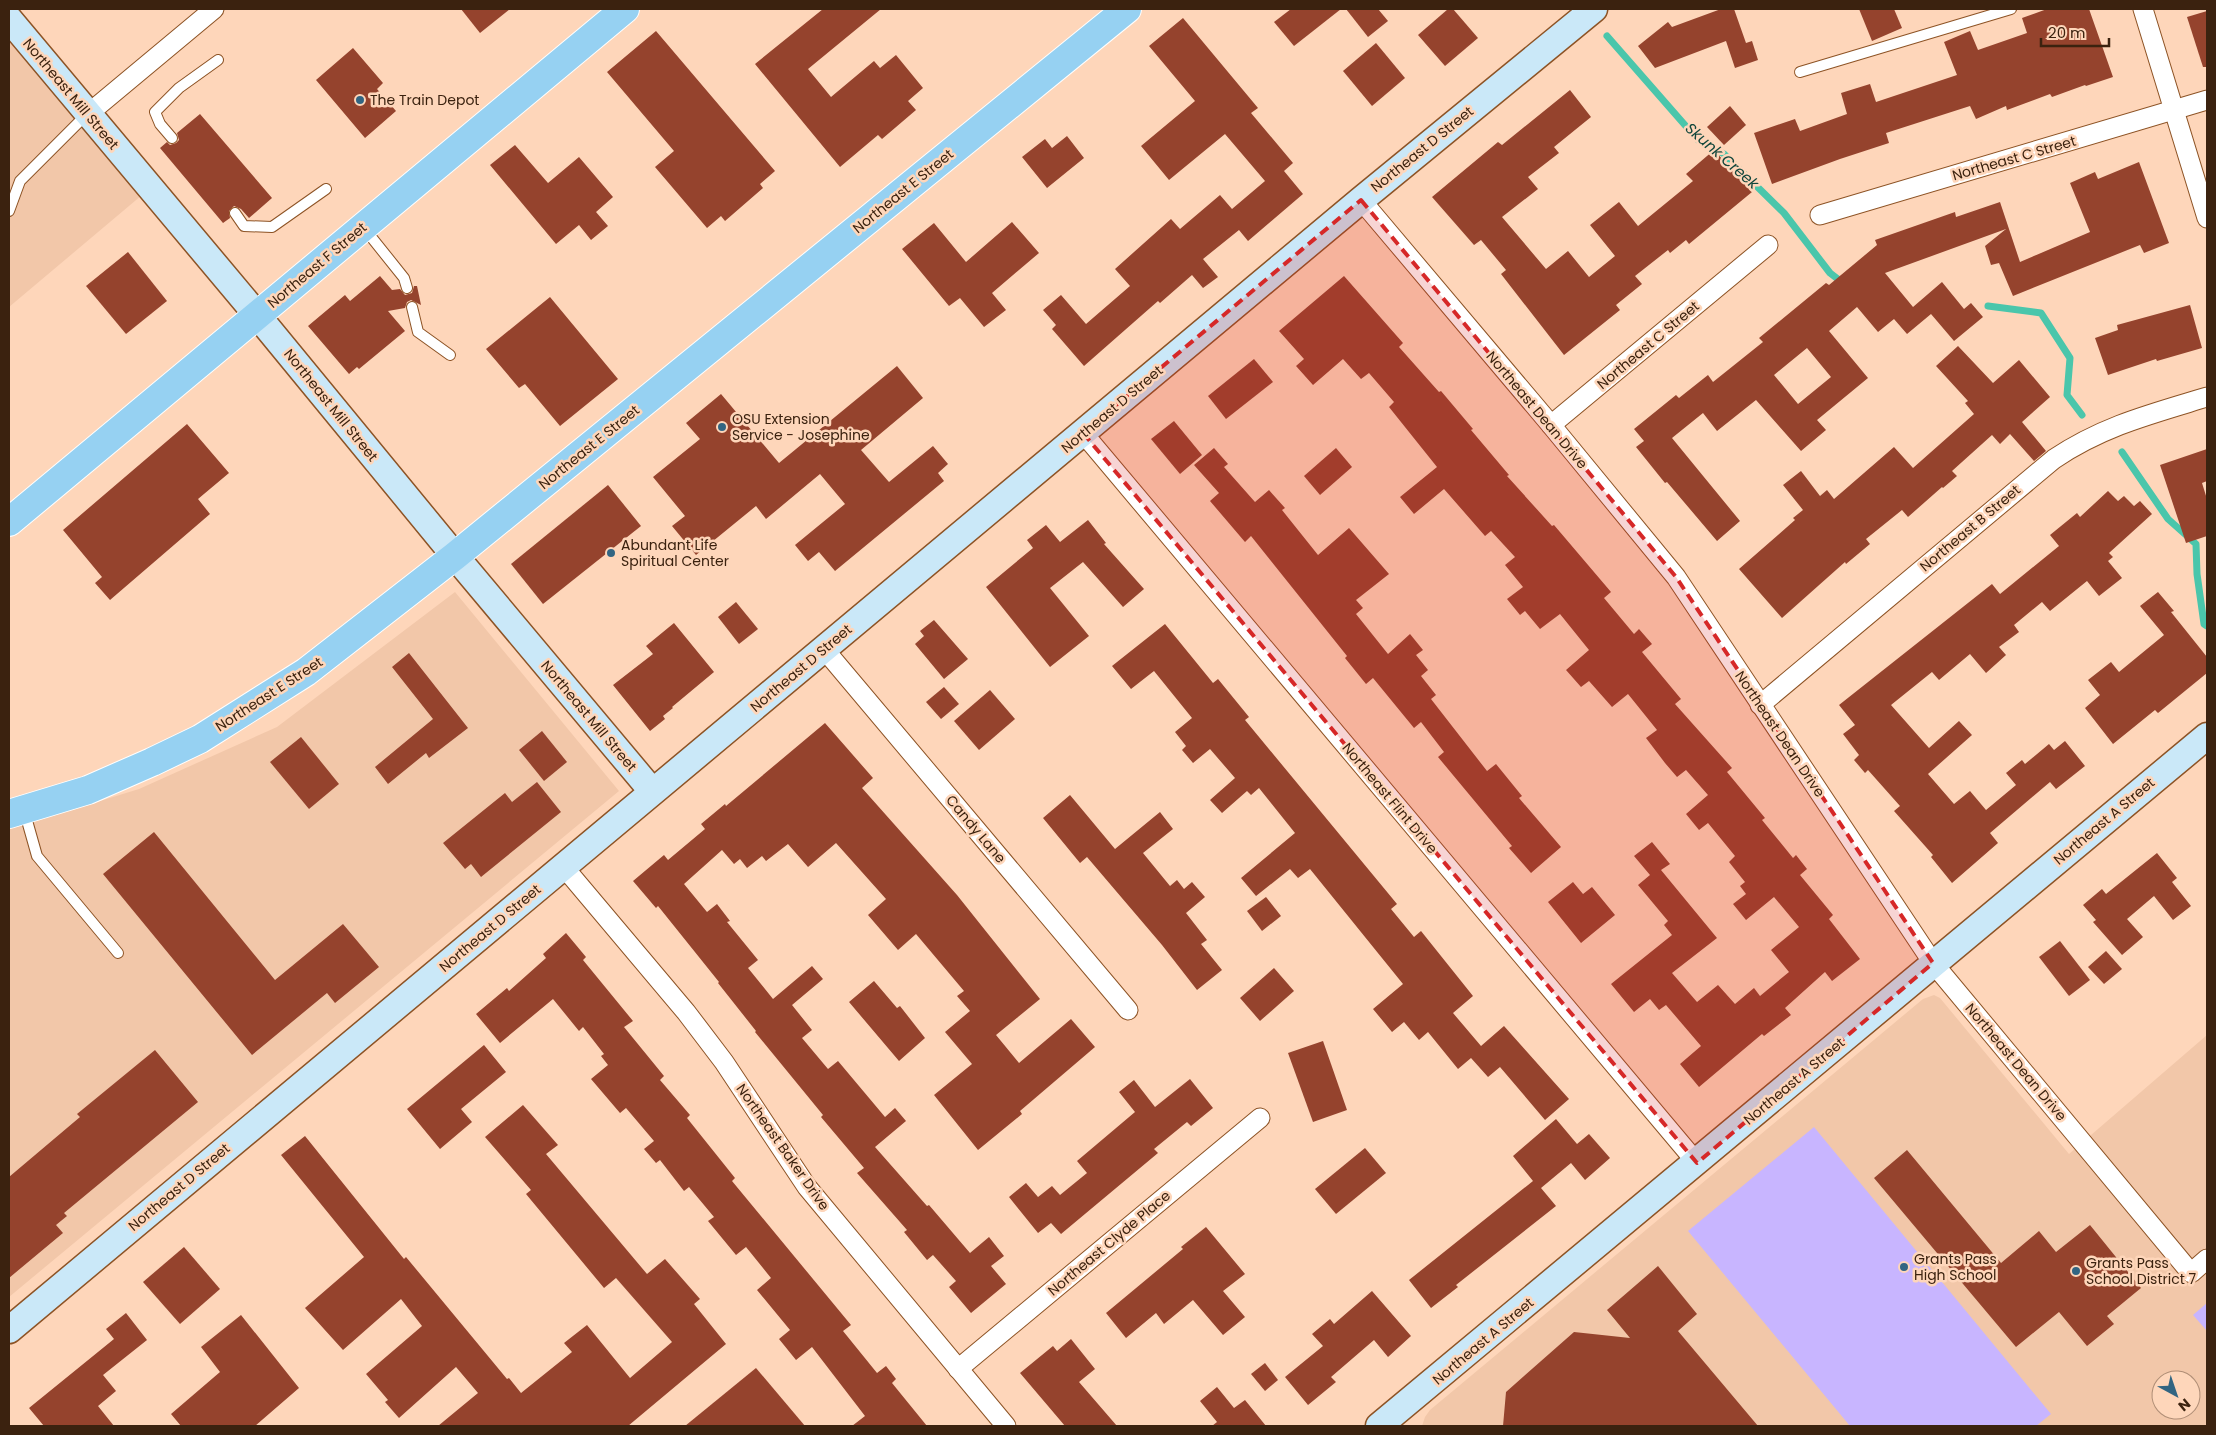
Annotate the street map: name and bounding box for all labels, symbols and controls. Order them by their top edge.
scale bar [2041,15,2108,47]
text: 20 m [2048,22,2086,43]
street label: Northeast Mill Street [19,34,123,154]
place label: The Train Depot [370,90,479,110]
marker: The Train Depot [354,94,366,106]
street label: Northeast D Street [1366,101,1478,197]
water label: Skunk Creek [1681,118,1765,194]
street label: Northeast C Street [1950,131,2078,185]
street label: Northeast E Street [848,144,958,238]
street label: Northeast F Street [263,217,371,313]
street label: Northeast C Street [1593,296,1703,394]
street label: Northeast Mill Street [279,345,383,465]
street label: Northeast Dean Drive [1482,347,1592,473]
street label: Northeast D Street [1057,361,1167,457]
street label: Northeast E Street [534,400,644,494]
place label: OSU Extension Service - Josephine [732,409,870,445]
marker: OSU Extension Service - Josephine [716,421,728,433]
street label: Northeast B Street [1915,480,2025,576]
place label: Abundant Life Spiritual Center [621,535,729,571]
marker: Abundant Life Spiritual Center [605,547,617,559]
street label: Northeast D Street [746,620,856,716]
street label: Northeast E Street [211,652,327,736]
street label: Northeast Mill Street [537,656,641,776]
street label: Northeast Dean Drive [1730,667,1830,801]
street label: Northeast Flint Drive [1338,738,1443,858]
street label: Northeast A Street [2049,773,2159,869]
street label: Candy Lane [942,791,1011,868]
street label: Northeast D Street [435,880,545,976]
street label: Northeast Dean Drive [1961,999,2071,1125]
street label: Northeast A Street [1739,1033,1849,1129]
street label: Northeast Baker Drive [732,1080,834,1215]
street label: Northeast D Street [124,1139,234,1235]
street label: Northeast Clyde Place [1043,1185,1175,1300]
place label: Grants Pass High School [1914,1249,1997,1285]
place label: Grants Pass School District 7 [2086,1253,2197,1289]
marker: Grants Pass High School [1898,1261,1910,1273]
marker: Grants Pass School District 7 [2070,1265,2082,1277]
street label: Northeast A Street [1428,1293,1538,1389]
north arrow [2151,1370,2201,1420]
text: N [2174,1394,2195,1416]

